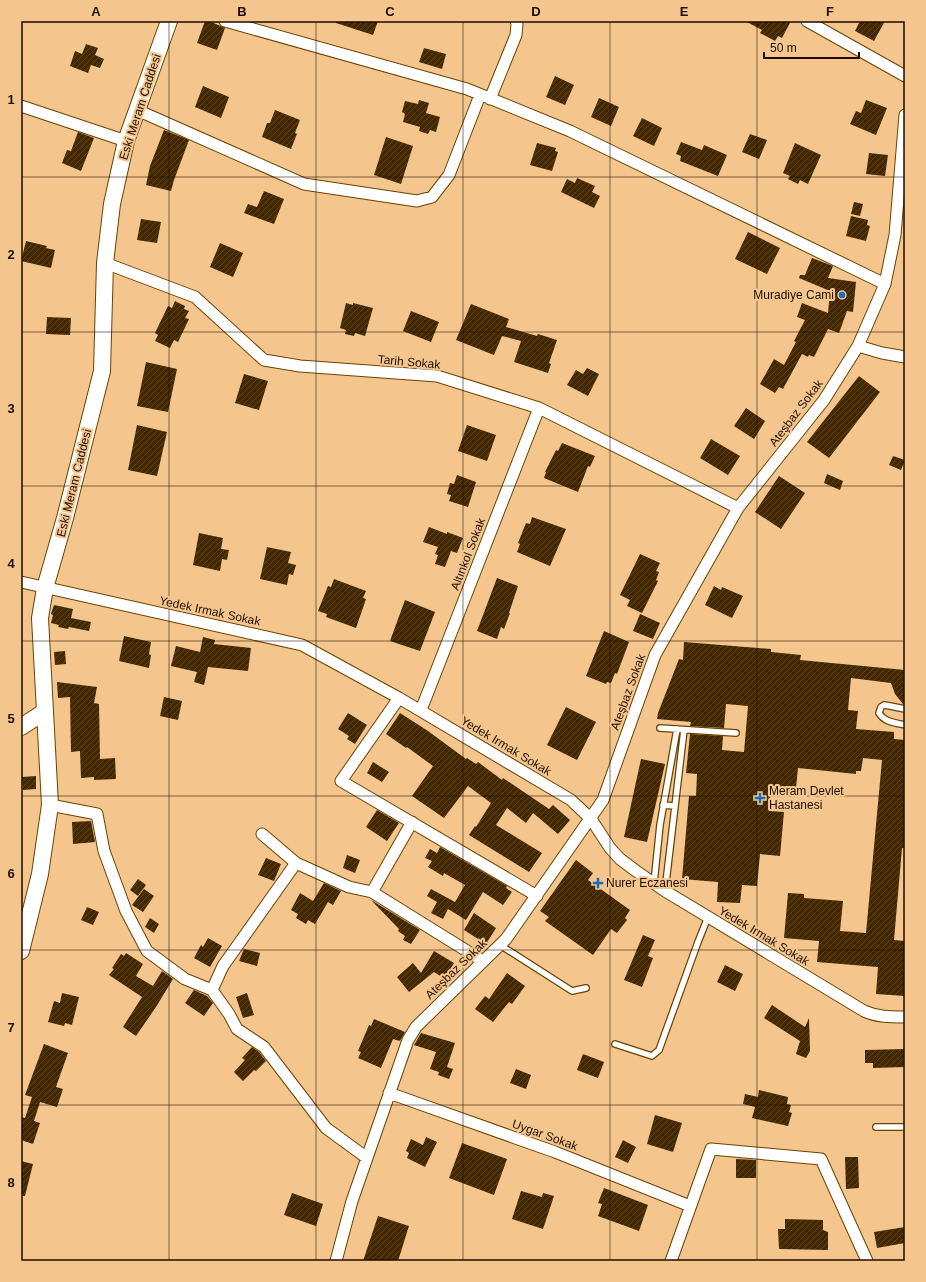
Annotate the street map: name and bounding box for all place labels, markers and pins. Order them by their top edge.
place label: Muradiye Cami [753,288,834,302]
marker: Muradiye Cami [837,290,847,300]
place label: Meram Devlet Hastanesi [769,784,844,812]
marker: Meram Devlet Hastanesi [754,792,766,804]
place label: Nurer Eczanesi [606,876,688,890]
marker: Nurer Eczanesi [593,878,603,888]

